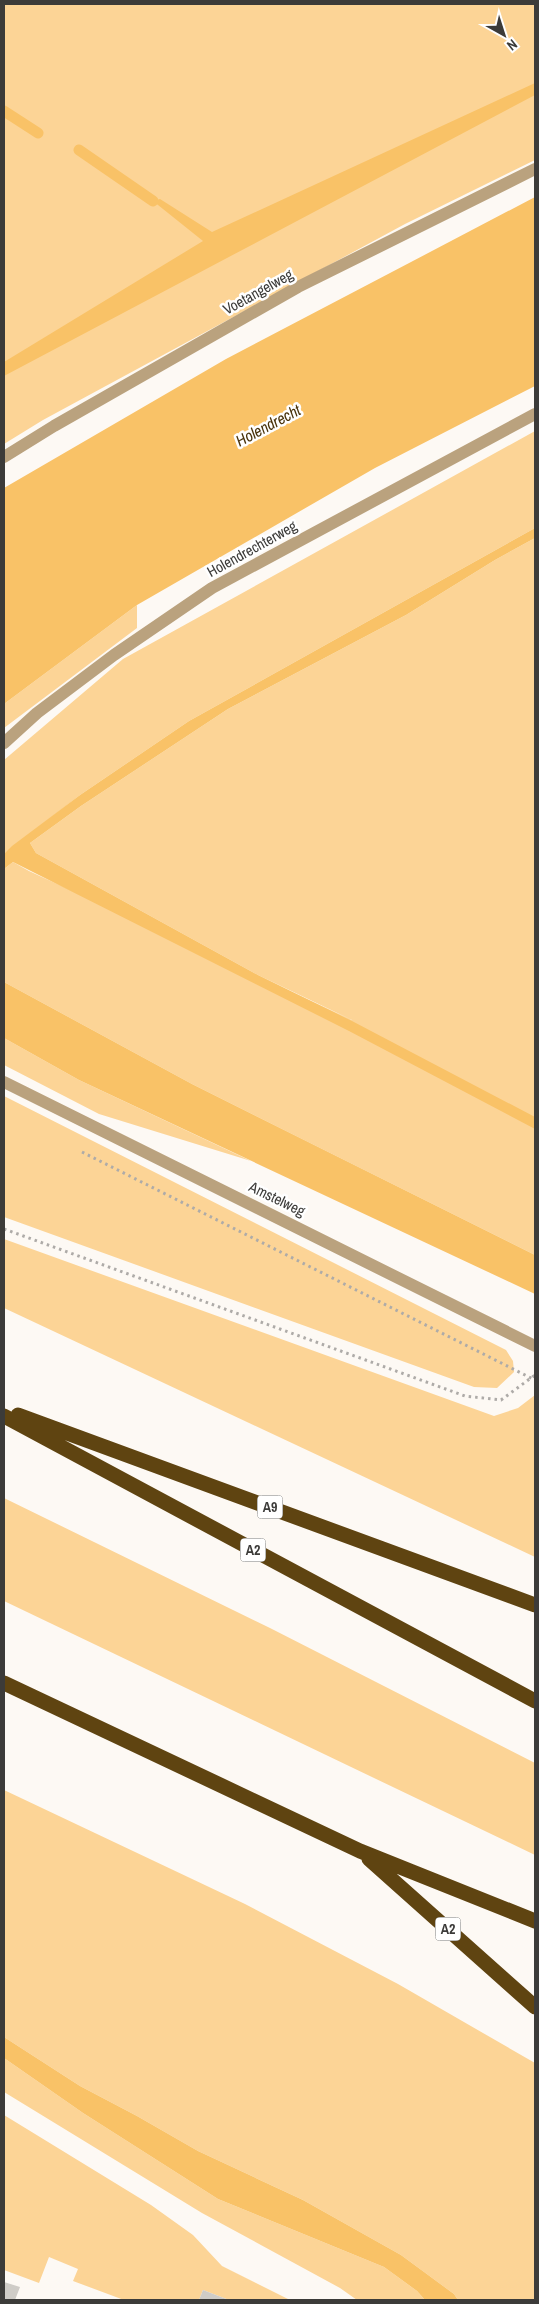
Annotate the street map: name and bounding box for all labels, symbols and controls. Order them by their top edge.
north arrow [479,10,529,60]
text: N [503,35,521,55]
street label: Voetangelweg [219,264,297,319]
water label: Holendrecht [232,399,305,451]
street label: Holendrechterweg [203,515,301,582]
street label: Amstelweg [245,1175,309,1221]
road number: A9 [258,1495,282,1518]
road number: A2 [240,1538,266,1562]
road number: A2 [436,1918,460,1940]

